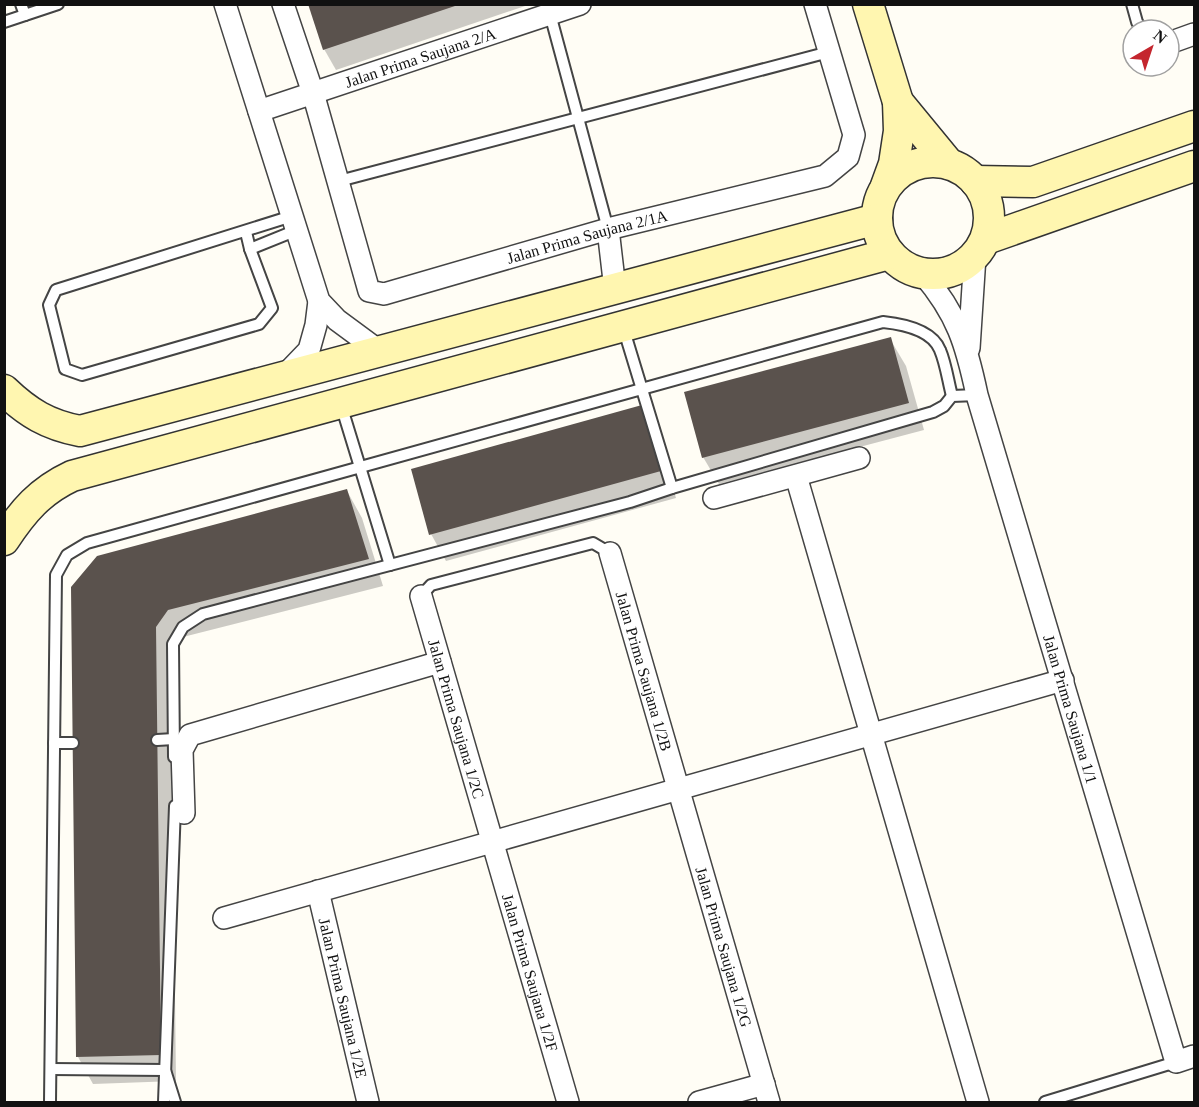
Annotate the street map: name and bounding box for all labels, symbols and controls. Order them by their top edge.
north arrow [1121,18,1181,78]
street label: Jalan Prima Saujana 2/A [343,24,498,90]
text: N [1150,26,1170,47]
street label: Jalan Prima Saujana 2/1A [505,206,669,266]
street label: Jalan Prima Saujana 1/2B [613,590,675,753]
street label: Jalan Prima Saujana 1/1 [1040,633,1101,785]
street label: Jalan Prima Saujana 1/2C [426,637,488,800]
street label: Jalan Prima Saujana 1/2G [693,865,755,1029]
street label: Jalan Prima Saujana 1/2F [499,892,561,1053]
street label: Jalan Prima Saujana 1/2E [316,916,371,1080]

